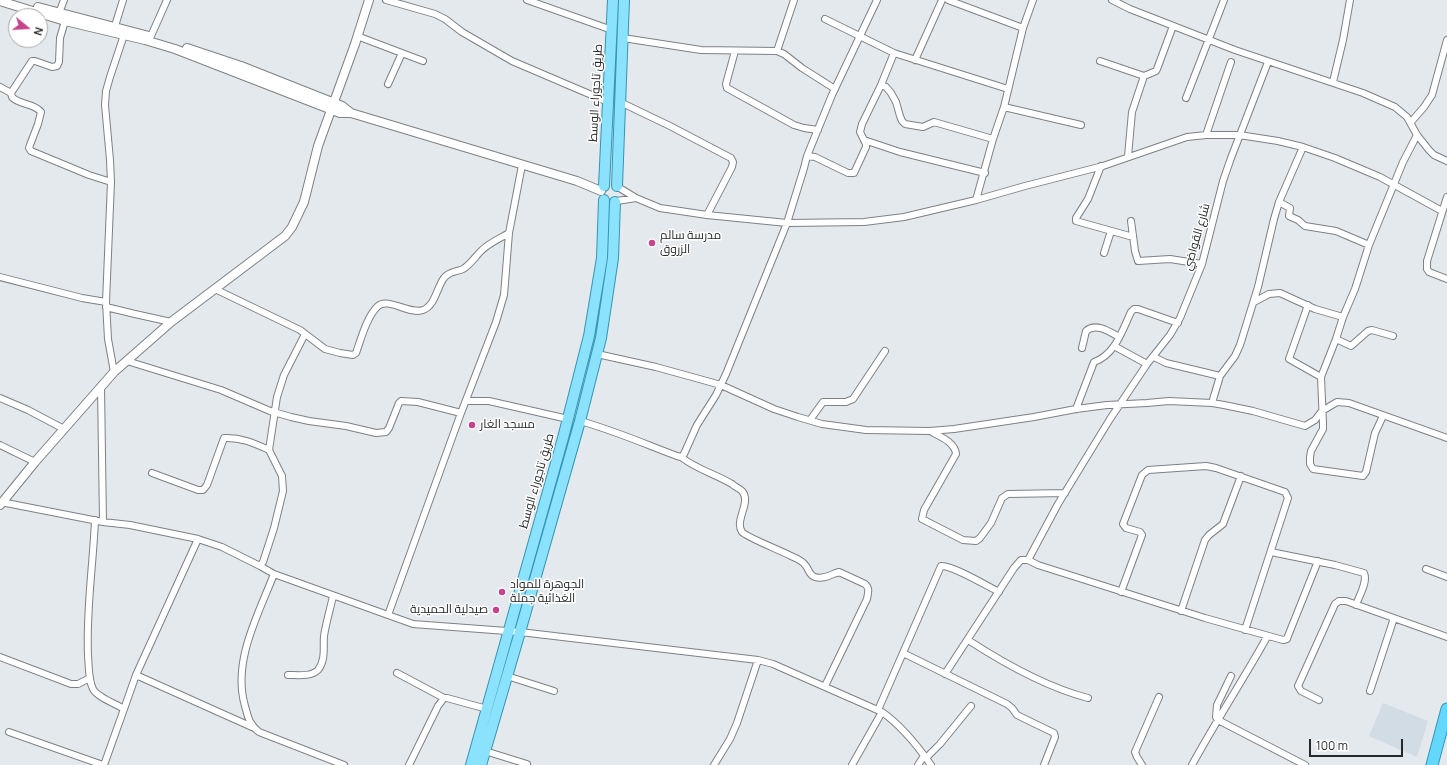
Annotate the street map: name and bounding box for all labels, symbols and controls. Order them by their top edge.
north arrow [8,8,48,48]
text: N [31,25,47,38]
street label: طريق تاجوراء الوسط [586,43,606,143]
street label: شارع القواضي [1181,202,1213,272]
place label: مدرسة سالم الزروق [660,229,721,257]
marker: مدرسة سالم الزروق [647,238,657,248]
place label: مسجد الغار [480,418,535,432]
marker: مسجد الغار [467,420,477,430]
street label: طريق تاجوراء الوسط [517,432,557,530]
place label: الجوهرة للمواد الغذائية جملة [510,578,584,606]
marker: الجوهرة للمواد الغذائية جملة [497,587,507,597]
place label: صيدلية الحميدية [410,603,488,617]
marker: صيدلية الحميدية [491,605,501,615]
scale bar [1311,731,1405,757]
text: 100 m [1316,737,1348,754]

